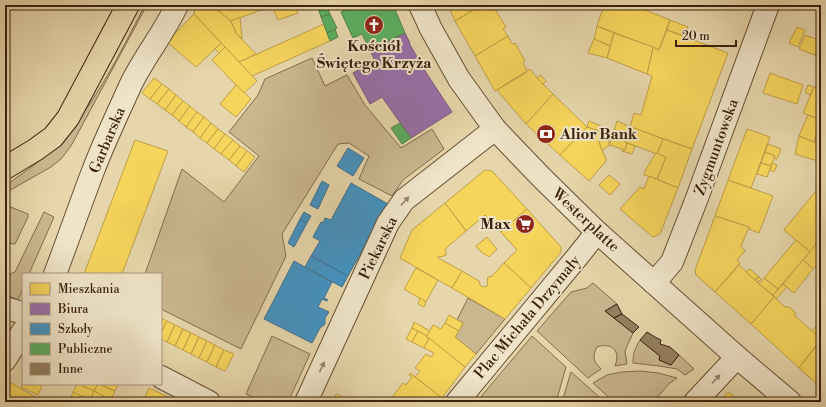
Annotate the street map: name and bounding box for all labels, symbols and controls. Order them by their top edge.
church icon: Kościół Świętego Krzyża [363,14,385,36]
scale bar [676,22,736,48]
text: 20 m [682,29,710,44]
place label: Kościół Świętego Krzyża [317,37,432,73]
street label: Zygmuntowska [690,96,743,198]
street label: Garbarska [85,104,130,176]
bank icon: Alior Bank [535,123,557,145]
place label: Alior Bank [559,125,638,144]
street label: Westerplatte [547,184,623,256]
one-way arrow [400,196,410,206]
street label: Piekarska [355,213,402,283]
supermarket icon: Max [514,213,536,235]
place label: Max [480,215,511,234]
street label: Plac Michała Drzymały [470,251,585,383]
legend [22,273,162,385]
text: Mieszkania [58,282,120,297]
text: Biura [57,302,89,317]
text: Szkoły [58,322,93,337]
text: Publiczne [58,342,113,357]
one-way arrow [320,360,326,372]
text: Inne [58,362,83,377]
one-way arrow [712,374,721,385]

